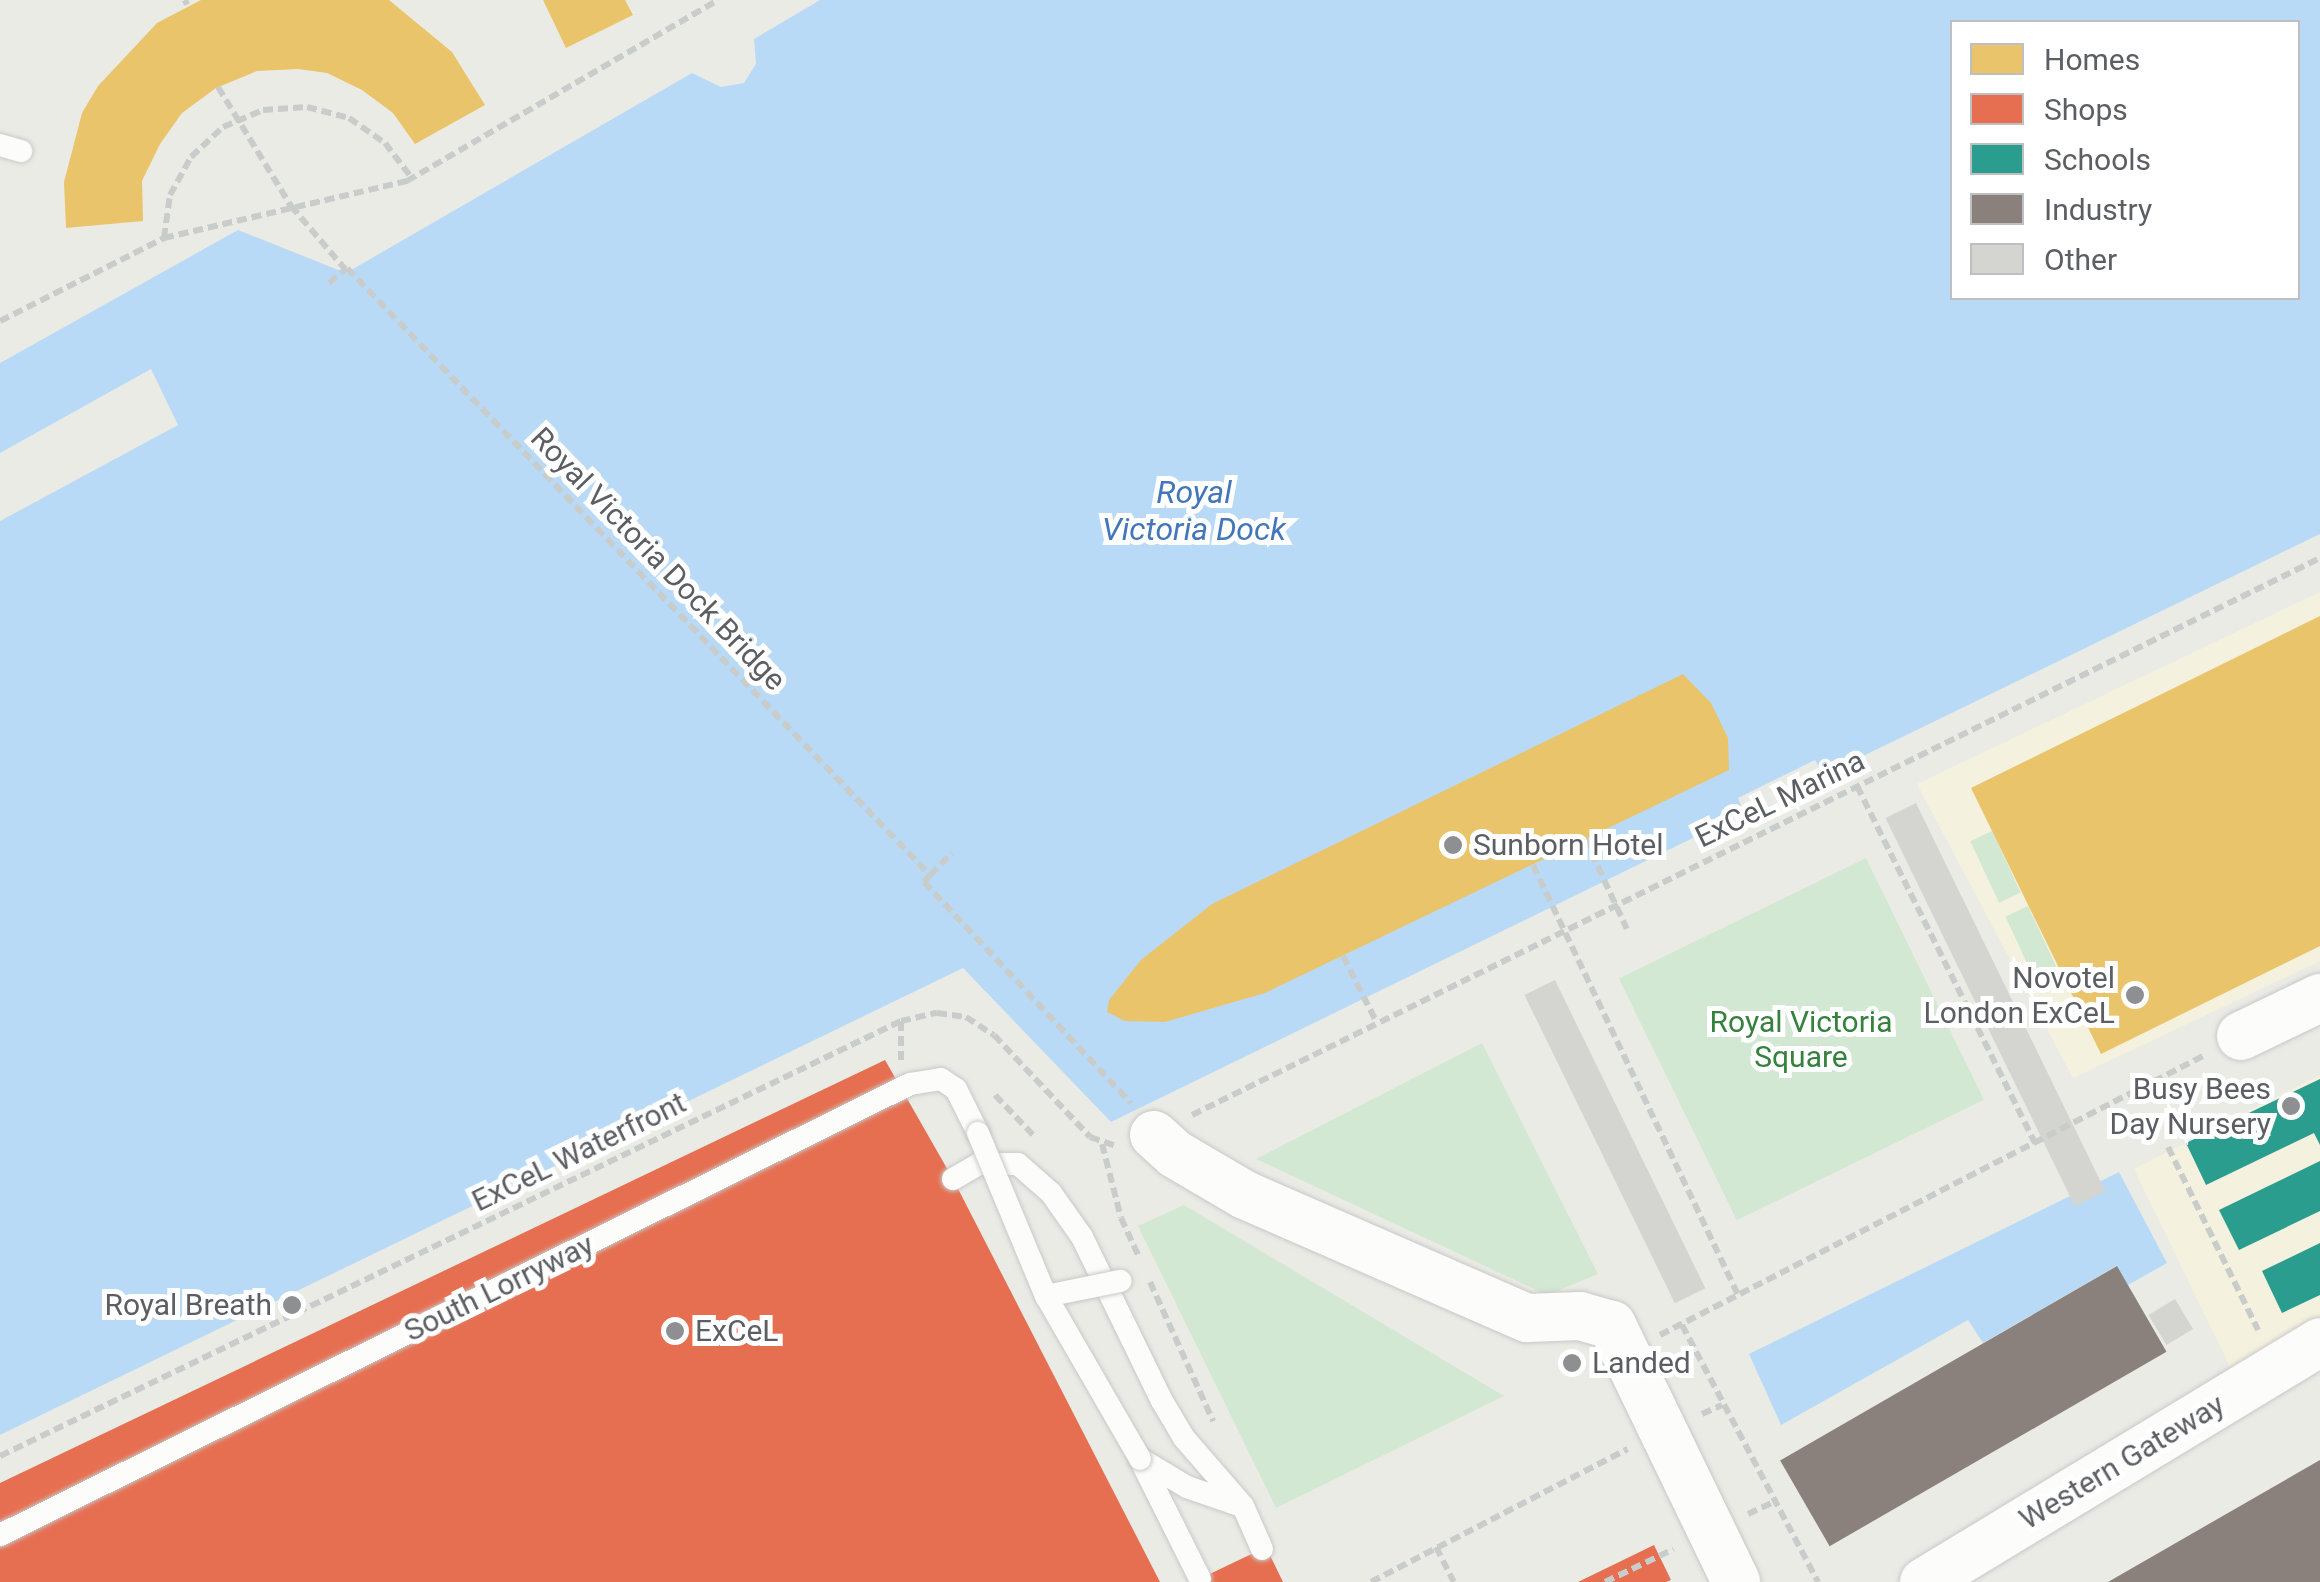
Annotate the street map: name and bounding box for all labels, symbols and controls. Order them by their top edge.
legend [1950,20,2300,300]
text: Homes [2044,42,2140,77]
text: Shops [2044,92,2128,127]
text: Schools [2044,142,2151,177]
text: Industry [2044,192,2152,227]
text: Other [2044,242,2117,277]
street label: Royal Victoria Dock Bridge [523,420,793,698]
water label: Royal Victoria Dock [1102,474,1286,549]
street label: ExCeL Marina [1689,743,1871,855]
place label: Sunborn Hotel [1473,827,1664,863]
marker: Sunborn Hotel [1442,834,1464,856]
place label: Novotel London ExCeL [1924,960,2115,1030]
marker: Novotel London ExCeL [2124,984,2146,1006]
park label: Royal Victoria Square [1710,1004,1892,1074]
place label: Busy Bees Day Nursery [2109,1071,2271,1142]
street label: ExCeL Waterfront [466,1085,692,1219]
marker: Busy Bees Day Nursery [2280,1095,2302,1117]
street label: South Lorryway [398,1227,600,1349]
place label: Royal Breath [104,1287,272,1323]
marker: Royal Breath [281,1294,303,1316]
place label: ExCeL [695,1313,779,1349]
marker: ExCeL [664,1320,686,1342]
place label: Landed [1592,1345,1691,1381]
marker: Landed [1561,1352,1583,1374]
street label: Western Gateway [2013,1387,2231,1537]

